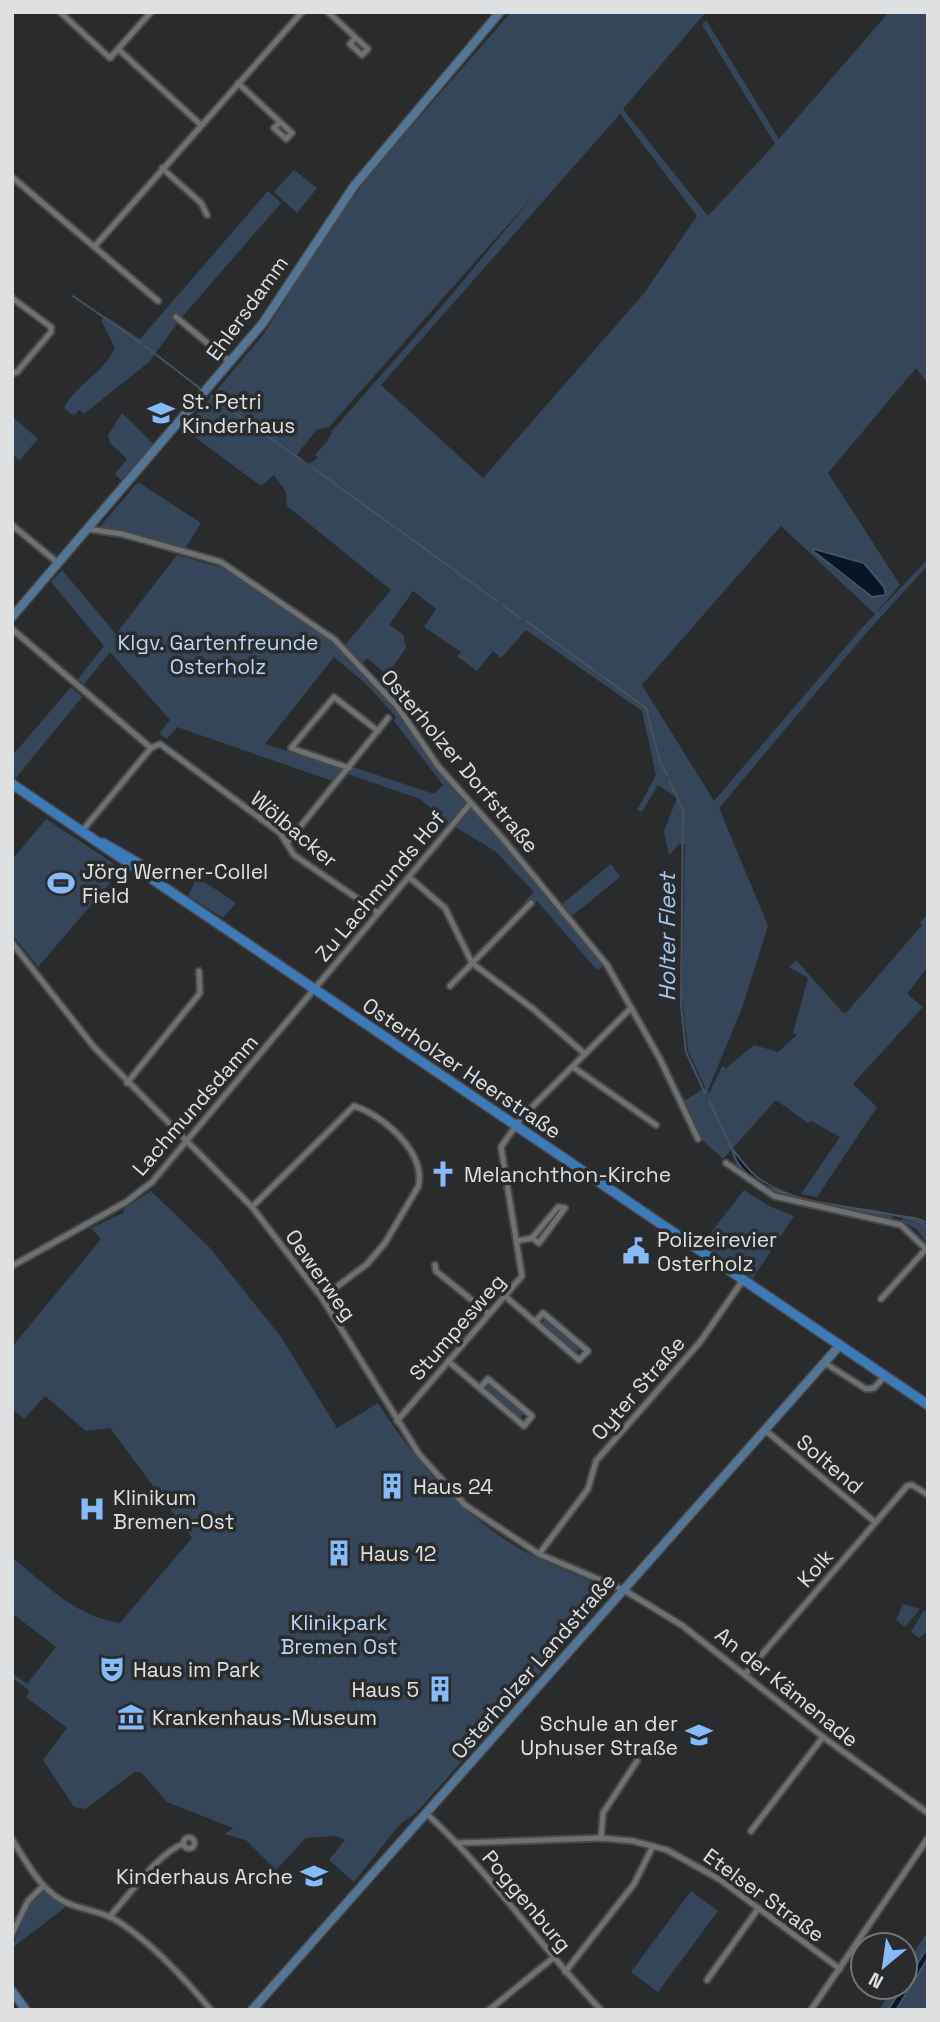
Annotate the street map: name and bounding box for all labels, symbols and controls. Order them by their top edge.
street label: Ehlersdamm [200,250,294,366]
place label: St. Petri Kinderhaus [182,388,295,439]
school or university icon: St. Petri Kinderhaus [146,398,176,428]
park label: Klgv. Gartenfreunde Osterholz [118,629,318,680]
street label: Osterholzer Dorfstraße [375,664,545,858]
street label: Wölbacker [245,785,343,873]
street label: Zu Lachmunds Hof [309,805,451,967]
place label: Jörg Werner-Collel Field [82,858,268,909]
sports icon: Jörg Werner-Collel Field [46,868,76,898]
water label: Holter Fleet [652,870,682,1001]
street label: Osterholzer Heerstraße [357,991,567,1145]
street label: Lachmundsdamm [126,1029,264,1181]
church icon: Melanchthon-Kirche [428,1159,458,1189]
place label: Melanchthon-Kirche [464,1161,671,1188]
street label: Oewerweg [280,1224,362,1326]
place label: Polizeirevier Osterholz [657,1226,777,1277]
public building icon: Polizeirevier Osterholz [621,1236,651,1266]
street label: Stumpesweg [403,1268,511,1386]
street label: Oyter Straße [585,1330,691,1446]
street label: Soltend [791,1428,869,1500]
building icon: Haus 24 [377,1471,407,1501]
place label: Haus 24 [413,1473,493,1500]
place label: Klinikum Bremen-Ost [113,1484,234,1535]
hospital icon: Klinikum Bremen-Ost [77,1494,107,1524]
building icon: Haus 12 [324,1538,354,1568]
place label: Haus 12 [360,1540,436,1567]
street label: Kolk [791,1543,839,1593]
street label: Osterholzer Landstraße [445,1568,621,1764]
park label: Klinikpark Bremen Ost [280,1609,398,1660]
street label: An der Kämenade [710,1621,864,1753]
theatre icon: Haus im Park [97,1654,127,1684]
place label: Haus im Park [133,1656,260,1683]
building icon: Haus 5 [425,1674,455,1704]
place label: Haus 5 [352,1676,419,1703]
museum icon: Krankenhaus-Museum [116,1702,146,1732]
place label: Krankenhaus-Museum [152,1704,377,1731]
place label: Schule an der Uphuser Straße [520,1710,678,1761]
school or university icon: Schule an der Uphuser Straße [684,1720,714,1750]
street label: Etelser Straße [698,1842,830,1948]
street label: Poggenburg [477,1844,577,1958]
school or university icon: Kinderhaus Arche [299,1861,329,1891]
place label: Kinderhaus Arche [116,1863,293,1890]
north arrow [849,1931,919,2001]
text: N [864,1966,888,1994]

